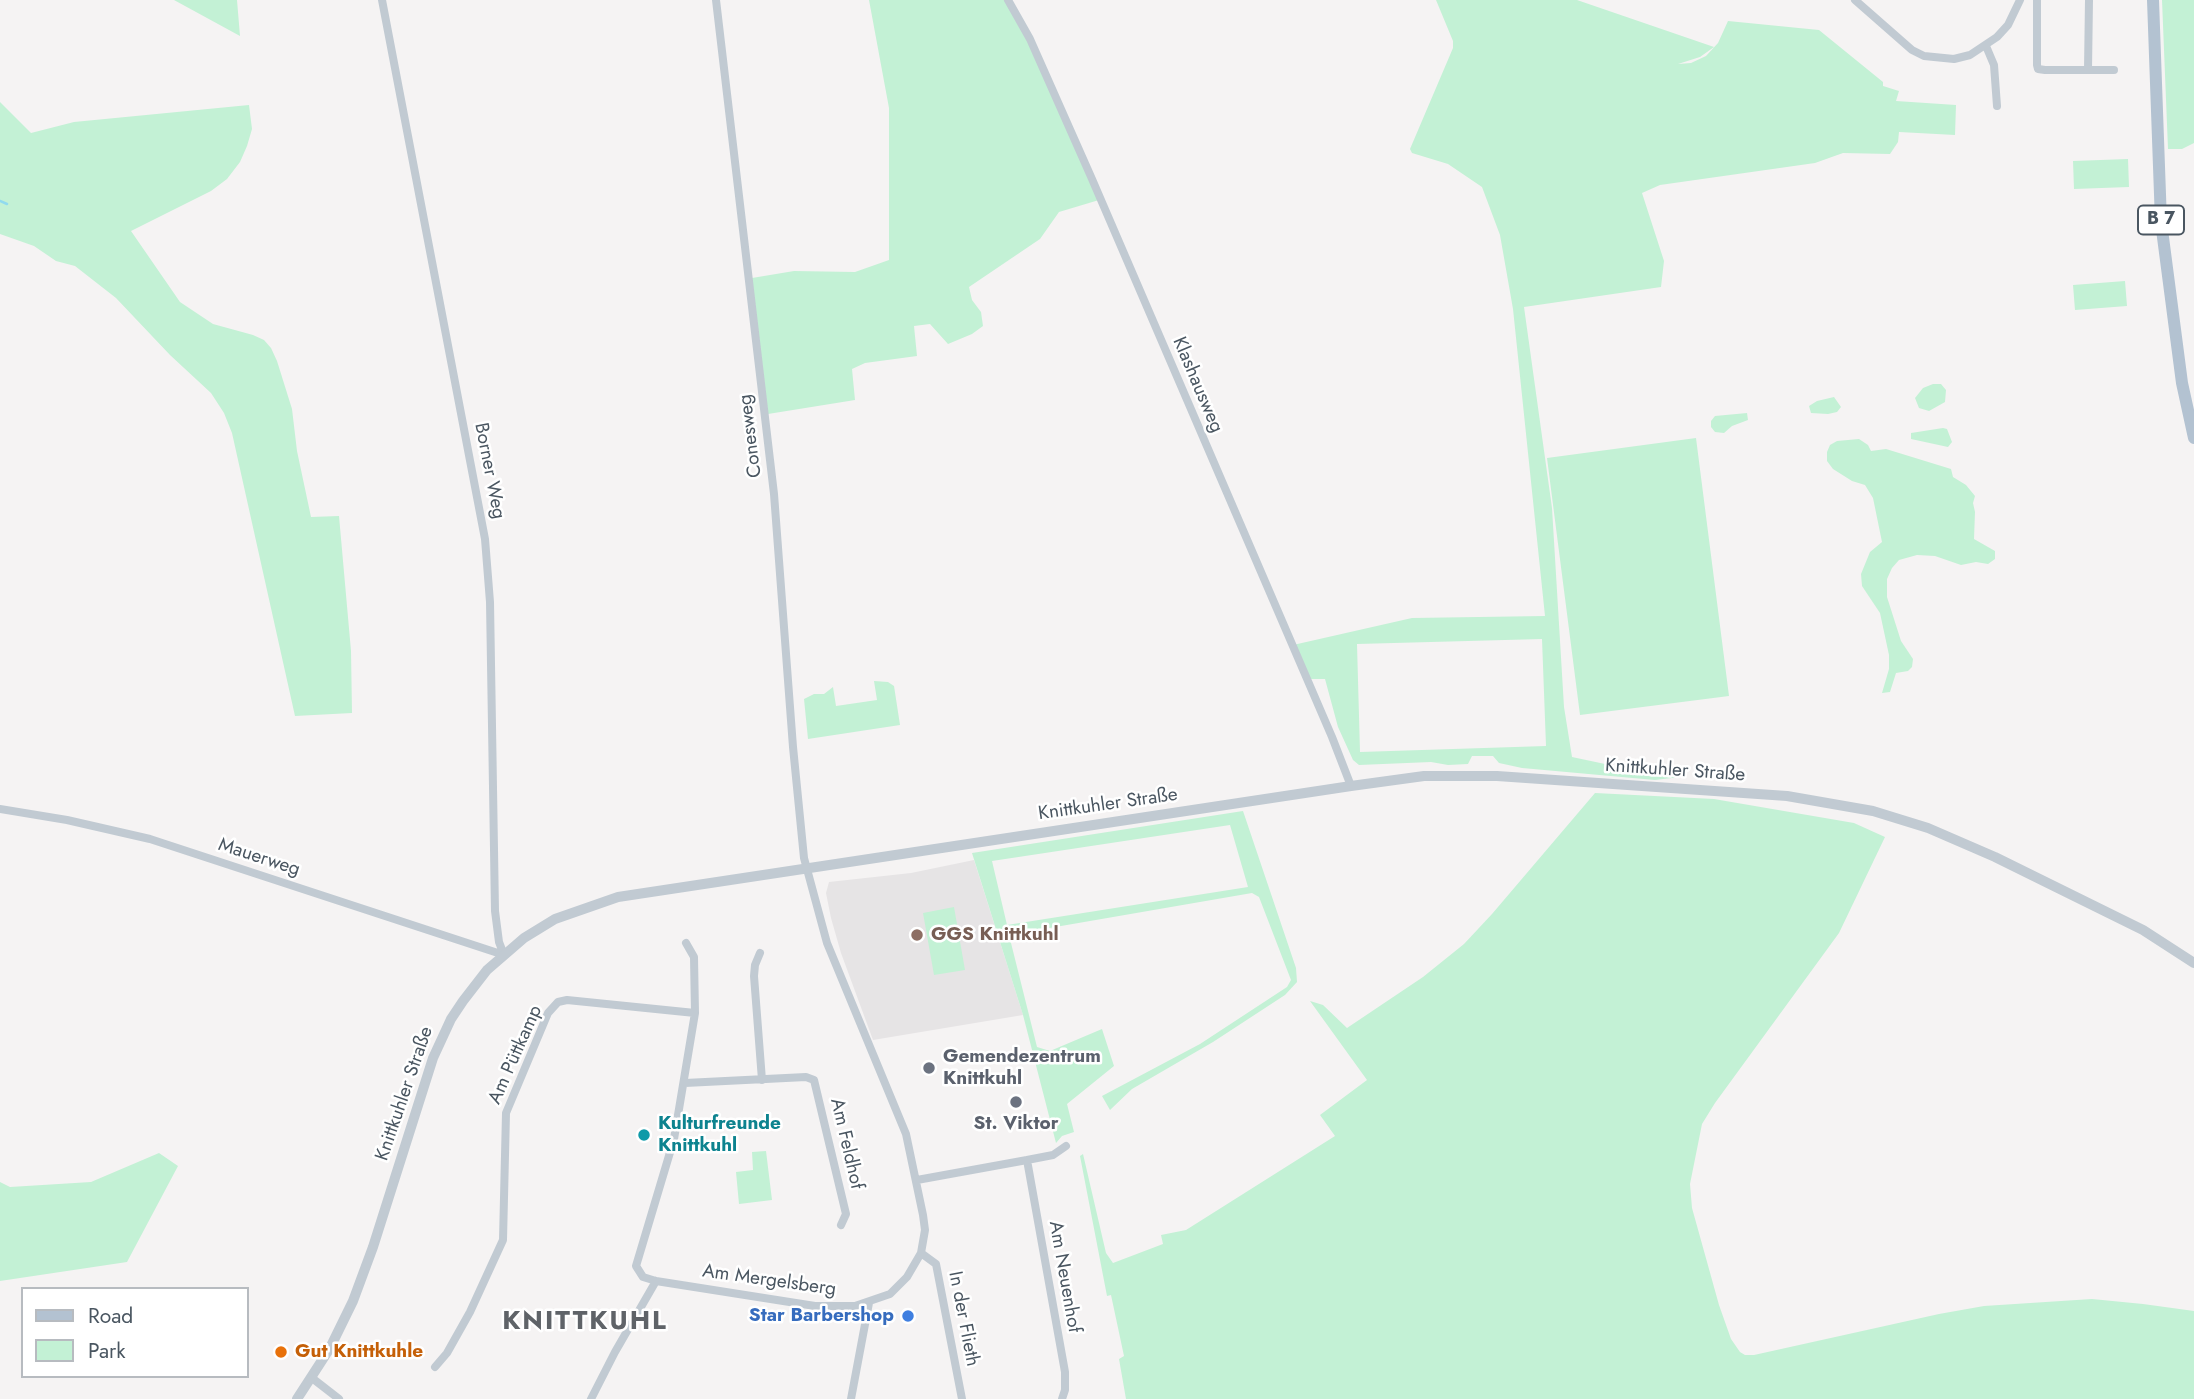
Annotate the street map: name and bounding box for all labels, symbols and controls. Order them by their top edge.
road number: B 7 [2138,205,2184,234]
street label: Klashausweg [1167,334,1227,436]
street label: Conesweg [735,393,767,479]
street label: Borner Weg [469,421,509,521]
street label: Knittkuhler Straße [1604,755,1746,787]
street label: Knittkuhler Straße [1037,784,1179,826]
street label: Mauerweg [215,834,303,882]
place label: GGS Knittkuhl [931,924,1059,946]
marker: GGS Knittkuhl [909,927,925,943]
street label: Am Püttkamp [484,1002,548,1108]
street label: Knittkuhler Straße [371,1024,439,1164]
place label: Gemendezentrum Knittkuhl [943,1046,1101,1090]
marker: Gemendezentrum Knittkuhl [921,1060,937,1076]
marker: St. Viktor [1008,1094,1024,1110]
street label: Am Feldhof [824,1096,868,1192]
place label: Kulturfreunde Knittkuhl [658,1113,781,1157]
place label: St. Viktor [974,1113,1058,1135]
marker: Kulturfreunde Knittkuhl [636,1127,652,1143]
street label: Am Neuenhof [1043,1219,1085,1335]
street label: Am Mergelsberg [701,1260,837,1302]
street label: In der Flieth [943,1270,983,1368]
legend [21,1287,248,1378]
text: Road [88,1301,133,1331]
place label: Star Barbershop [749,1305,894,1327]
district label: KNITTKUHL [503,1307,667,1339]
marker: Star Barbershop [900,1308,916,1324]
text: Park [88,1336,125,1366]
place label: Gut Knittkuhle [295,1341,423,1363]
marker: Gut Knittkuhle [273,1344,289,1360]

